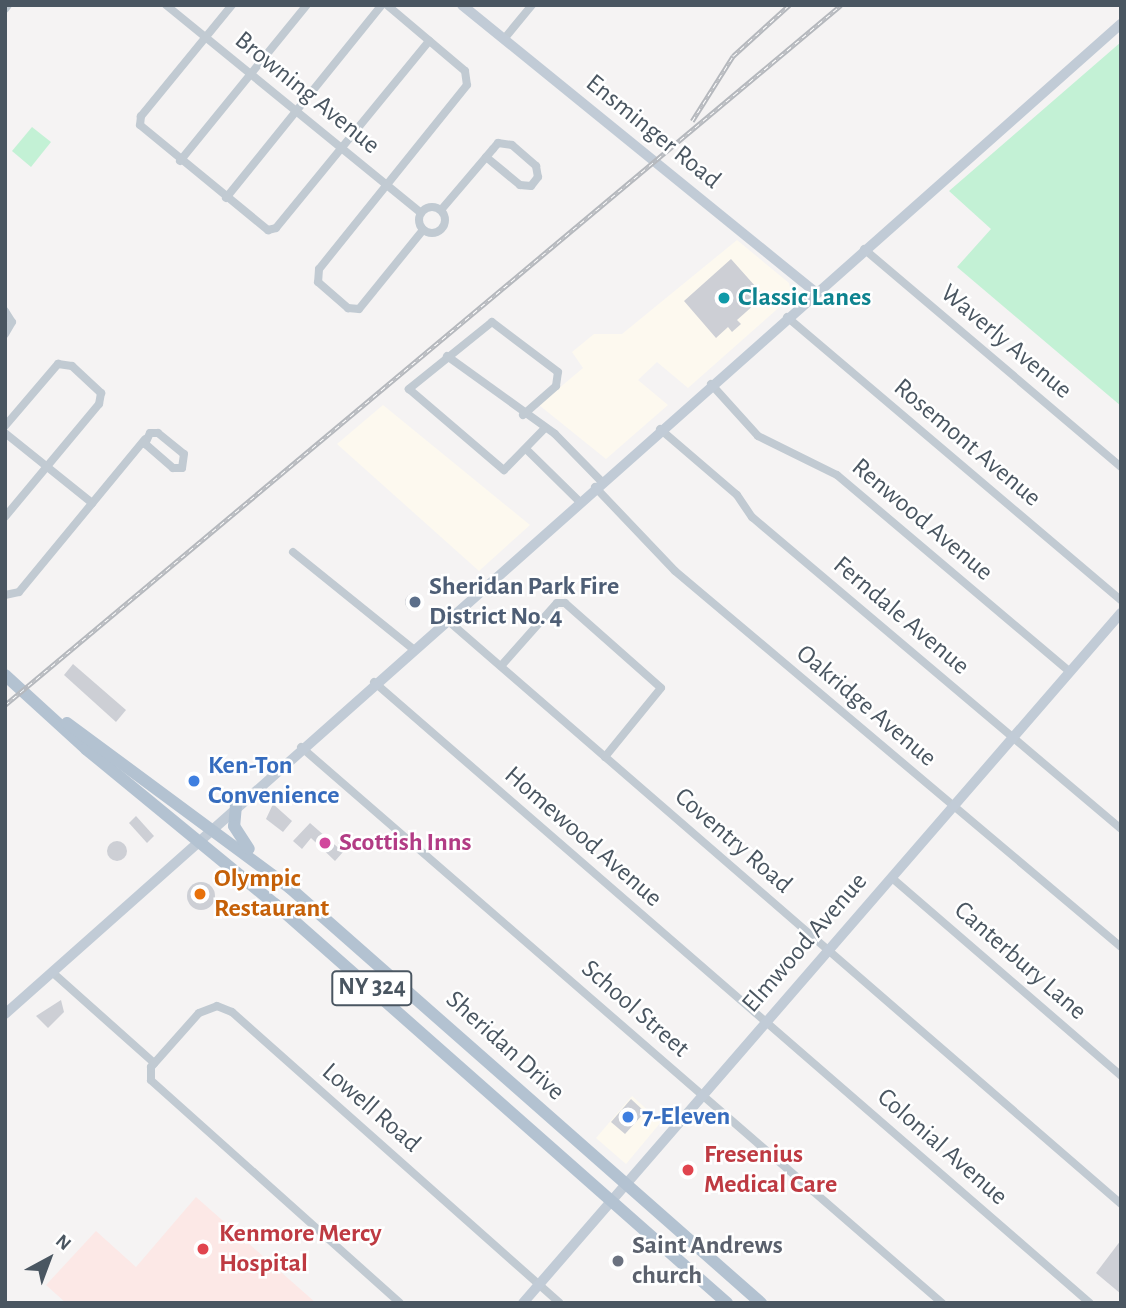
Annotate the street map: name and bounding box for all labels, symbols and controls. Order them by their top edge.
street label: Browning Avenue [228,25,386,161]
street label: Ensminger Road [579,68,727,196]
street label: Waverly Avenue [934,278,1078,406]
place label: Classic Lanes [738,282,871,314]
marker: Classic Lanes [716,290,732,306]
street label: Rosemont Avenue [887,372,1047,514]
street label: Renwood Avenue [845,452,999,588]
street label: Ferndale Avenue [827,550,975,682]
place label: Sheridan Park Fire District No. 4 [429,571,619,632]
marker: Sheridan Park Fire District No. 4 [407,594,423,610]
street label: Oakridge Avenue [790,638,942,774]
place label: Ken-Ton Convenience [208,750,339,812]
street label: Homewood Avenue [498,760,668,914]
marker: Ken-Ton Convenience [186,773,202,789]
street label: Coventry Road [668,781,798,901]
place label: Scottish Inns [339,827,471,859]
marker: Scottish Inns [317,835,333,851]
place label: Olympic Restaurant [214,863,329,924]
street label: Elmwood Avenue [736,867,874,1019]
marker: Olympic Restaurant [192,886,208,902]
street label: Canterbury Lane [947,895,1093,1027]
street label: School Street [575,954,695,1064]
road number: NY 324 [330,968,414,1008]
street label: Sheridan Drive [439,984,571,1108]
street label: Lowell Road [315,1057,427,1159]
street label: Colonial Avenue [870,1082,1014,1212]
place label: 7-Eleven [642,1101,730,1133]
marker: 7-Eleven [620,1109,636,1125]
place label: Fresenius Medical Care [704,1139,837,1200]
marker: Fresenius Medical Care [678,1160,698,1180]
place label: Kenmore Mercy Hospital [219,1218,382,1280]
north arrow [14,1224,84,1294]
place label: Saint Andrews church [632,1230,783,1292]
text: N [52,1231,74,1254]
marker: Kenmore Mercy Hospital [193,1239,213,1259]
marker: Saint Andrews church [610,1253,626,1269]

